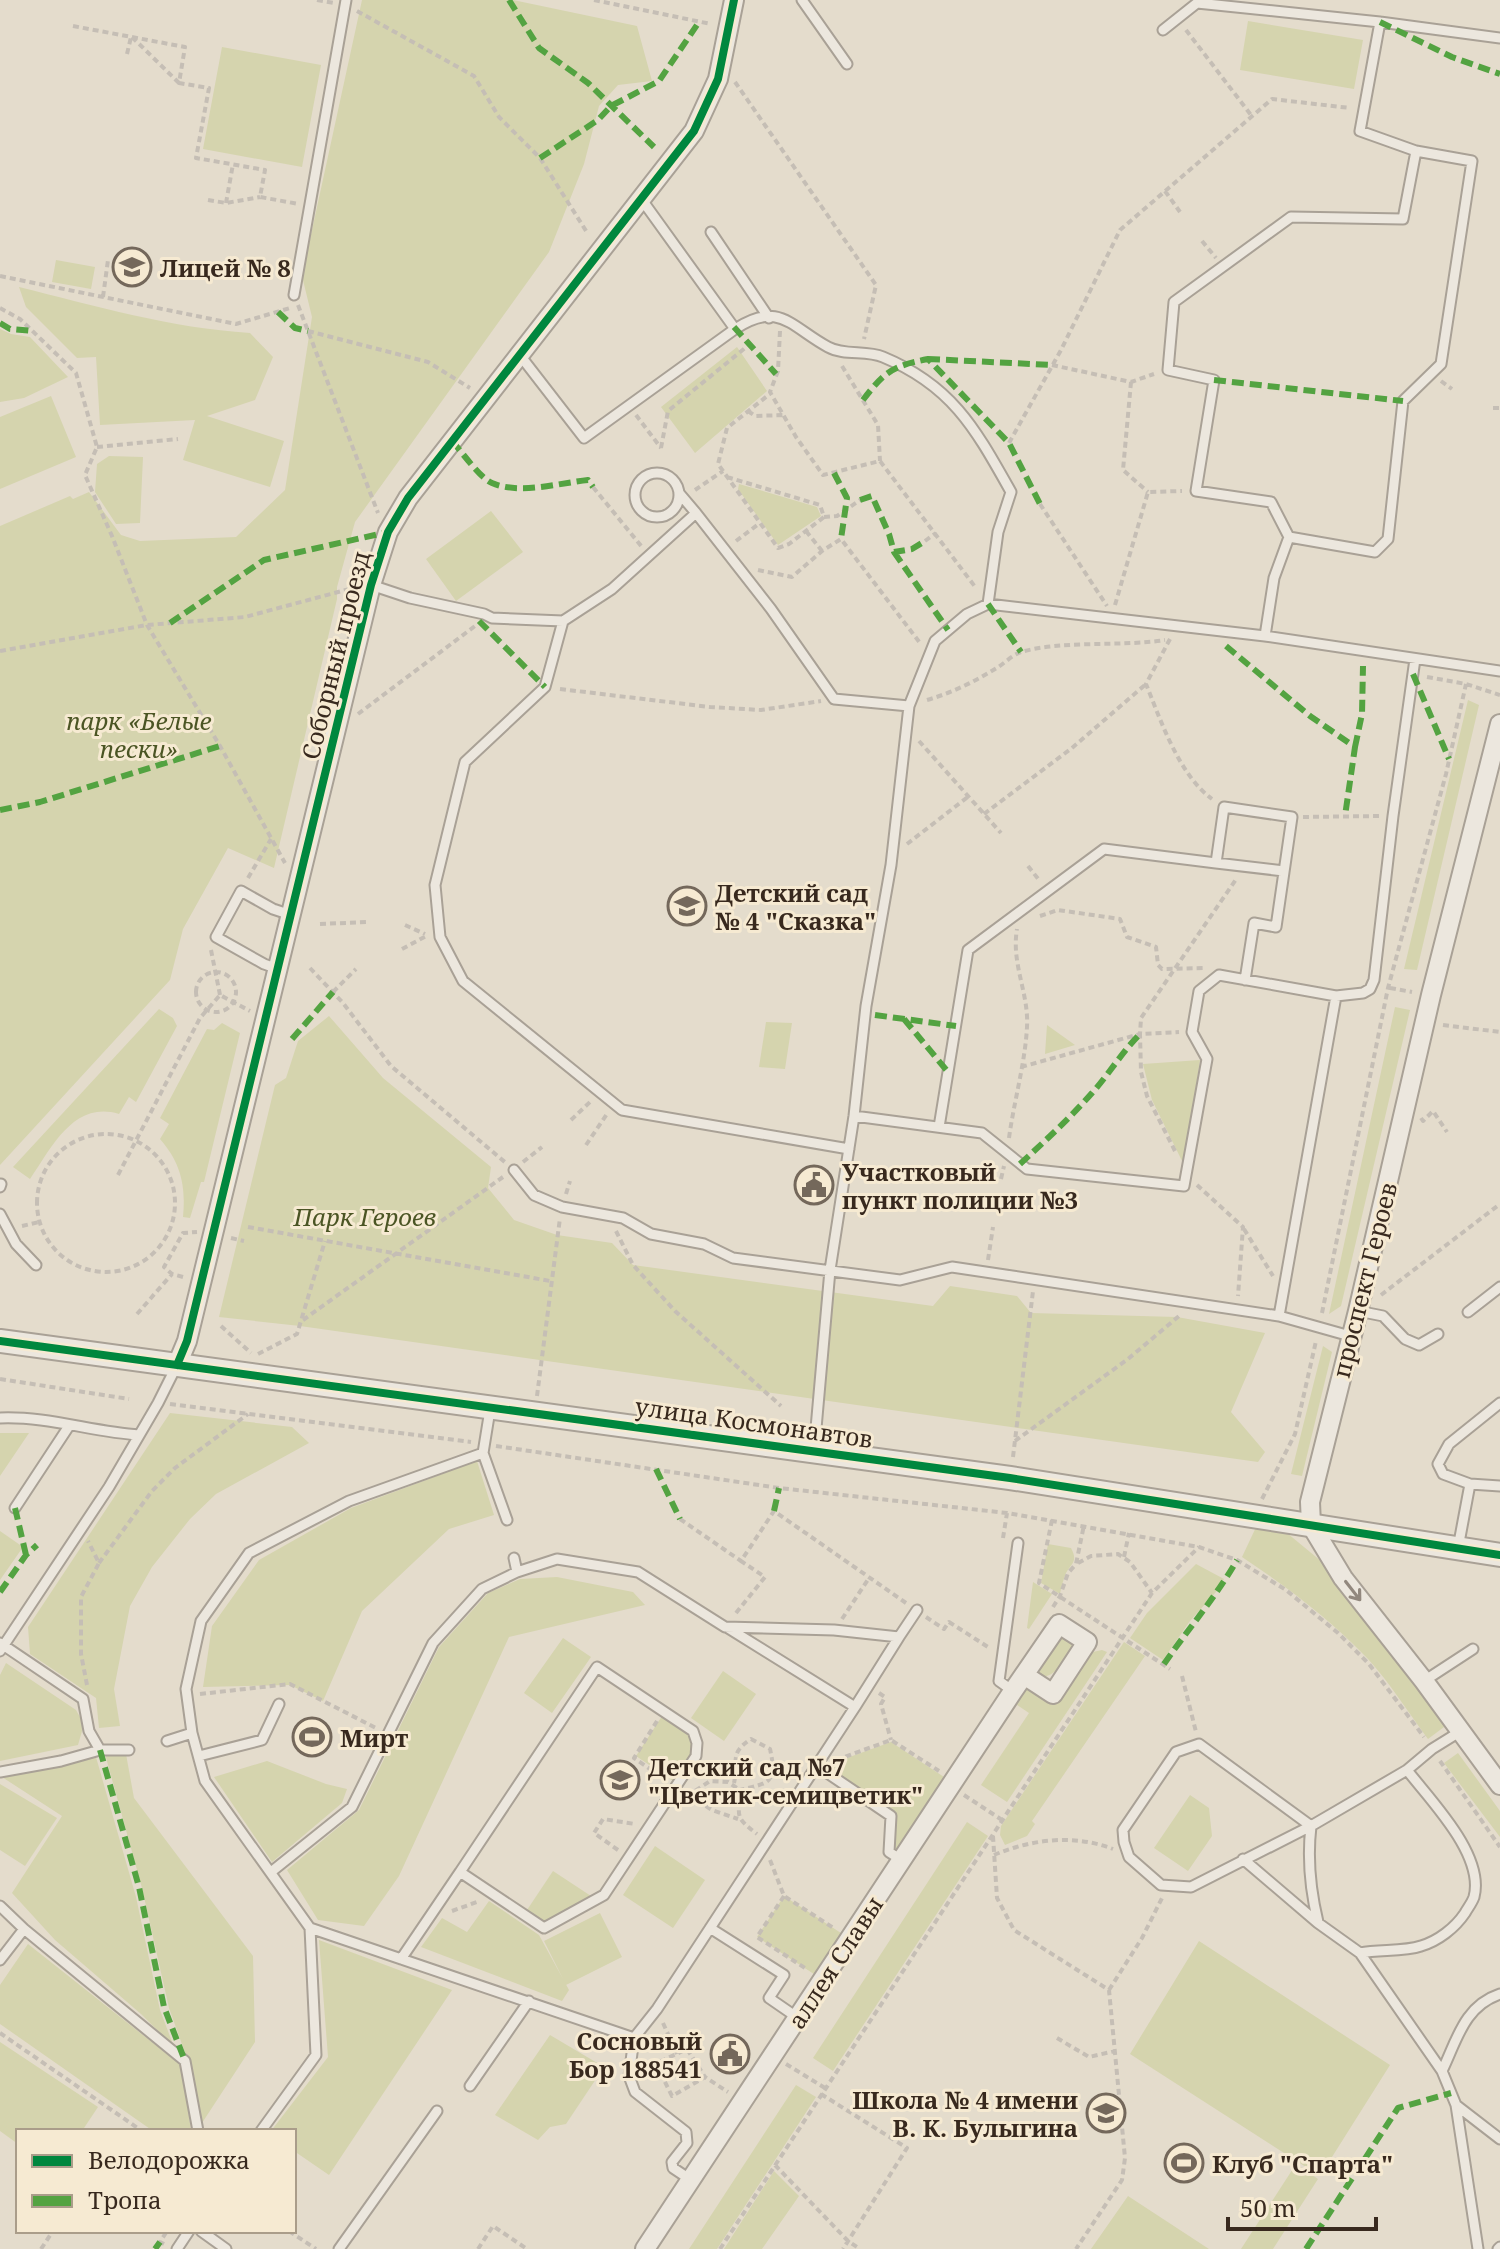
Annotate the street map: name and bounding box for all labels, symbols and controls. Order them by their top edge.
school or university icon: Лицей № 8 [111,246,153,288]
place label: Лицей № 8 [160,251,291,284]
street label: Соборный проезд [293,547,377,763]
park label: парк «Белые пески» [66,704,212,765]
place label: Детский сад № 4 "Сказка" [715,876,876,937]
school or university icon: Детский сад № 4 "Сказка" [666,885,708,927]
place label: Участковый пункт полиции №3 [842,1155,1078,1216]
public building icon: Участковый пункт полиции №3 [793,1164,835,1206]
street label: проспект Героев [1324,1179,1404,1381]
park label: Парк Героев [292,1200,437,1233]
street label: улица Космонавтов [633,1389,875,1455]
one-way arrow [1344,1580,1362,1601]
sports icon: Мирт [291,1716,333,1758]
place label: Мирт [340,1721,408,1754]
place label: Детский сад №7 "Цветик-семицветик" [648,1750,923,1811]
school or university icon: Детский сад №7 "Цветик-семицветик" [599,1759,641,1801]
street label: аллея Славы [780,1889,890,2035]
place label: Сосновый Бор 188541 [569,2024,702,2085]
public building icon: Сосновый Бор 188541 [709,2033,751,2075]
place label: Школа № 4 имени В. К. Булыгина [852,2083,1078,2144]
school or university icon: Школа № 4 имени В. К. Булыгина [1085,2092,1127,2134]
legend [16,2129,296,2233]
sports icon: Клуб "Спарта" [1163,2142,1205,2184]
text: Велодорожка [88,2143,250,2176]
place label: Клуб "Спарта" [1212,2147,1393,2180]
scale bar [1228,2181,1376,2231]
text: Тропа [88,2183,162,2216]
text: 50 m [1240,2191,1296,2224]

